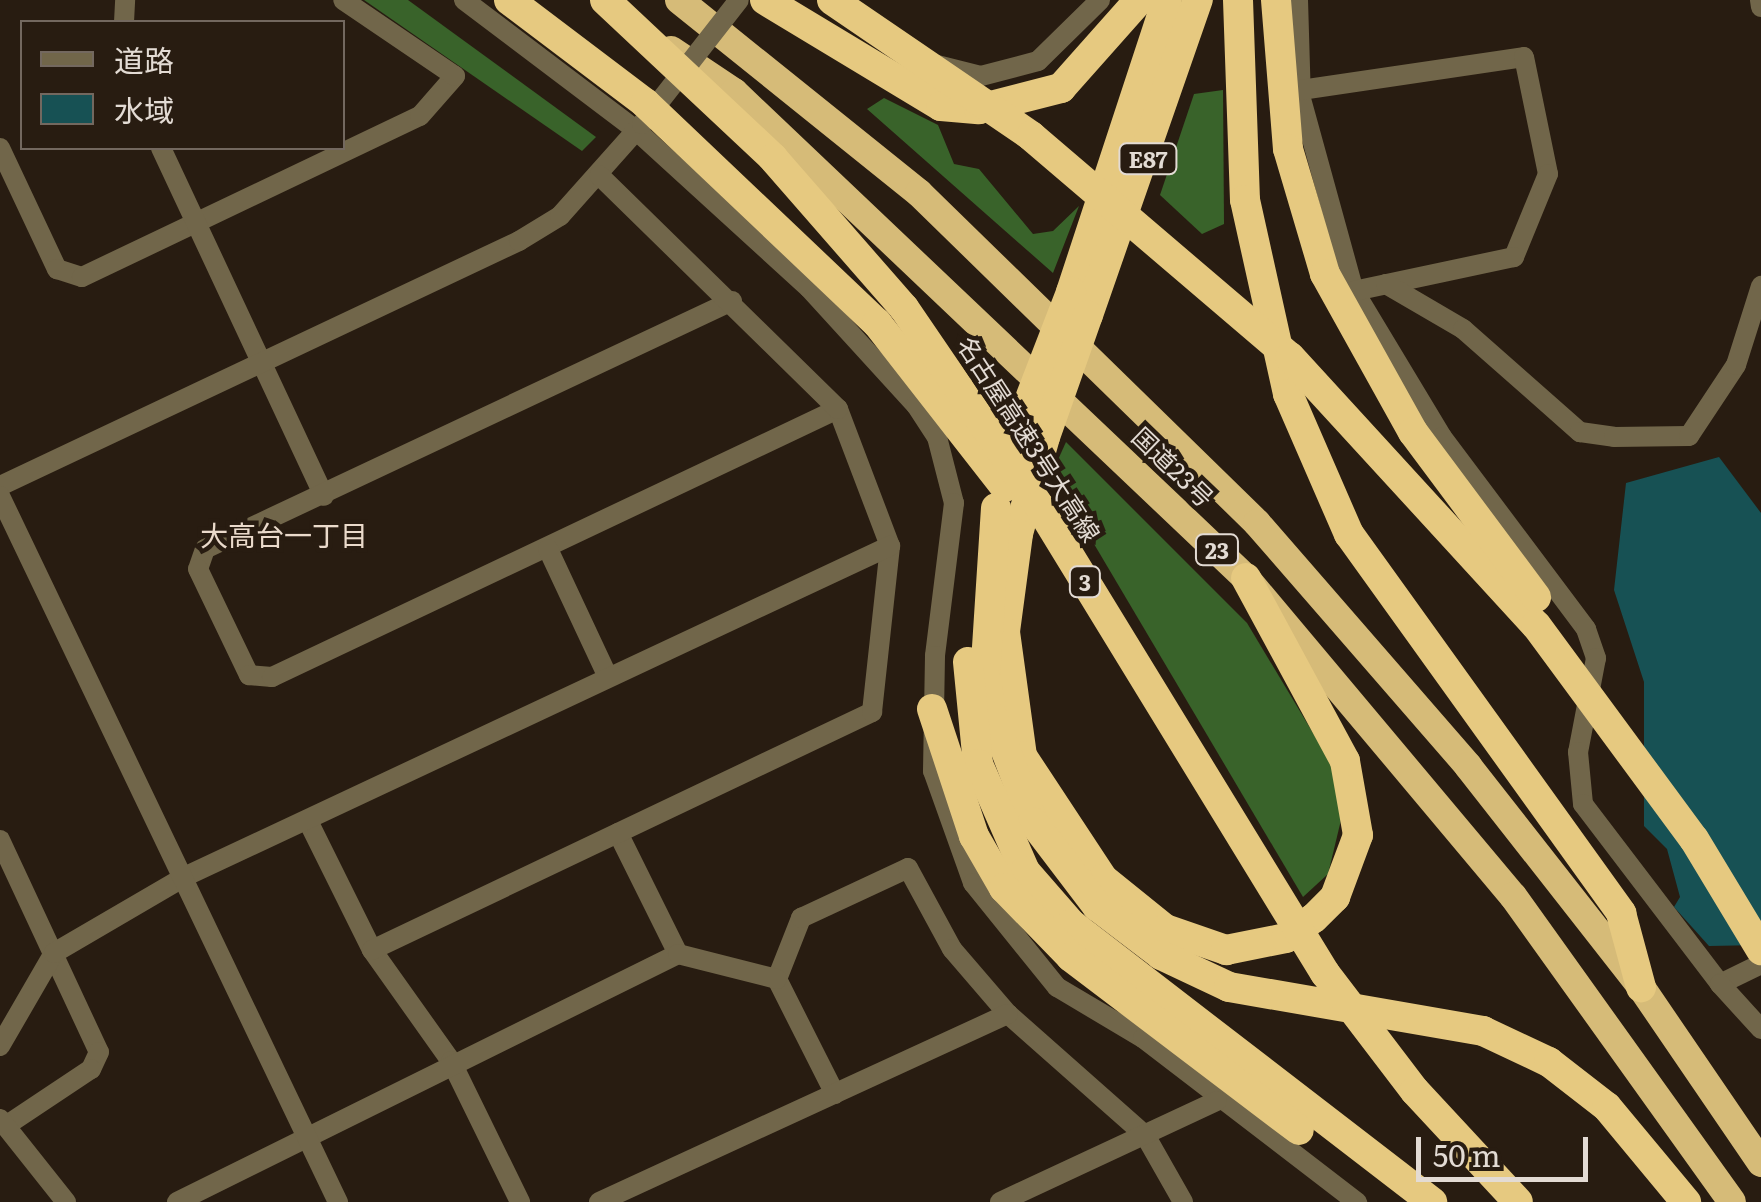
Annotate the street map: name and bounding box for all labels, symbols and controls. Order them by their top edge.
legend [20,20,345,150]
text: 道路 [114,37,174,81]
text: 水域 [114,87,174,131]
road number: E87 [1118,142,1178,176]
street label: 名古屋高速3号大高線 [951,331,1107,547]
street label: 国道23号 [1126,421,1220,513]
district label: 大高台一丁目 [200,517,368,551]
road number: 23 [1194,533,1240,567]
road number: 3 [1068,565,1102,599]
scale bar [1421,1117,1594,1179]
text: 50 m [1433,1132,1501,1176]

